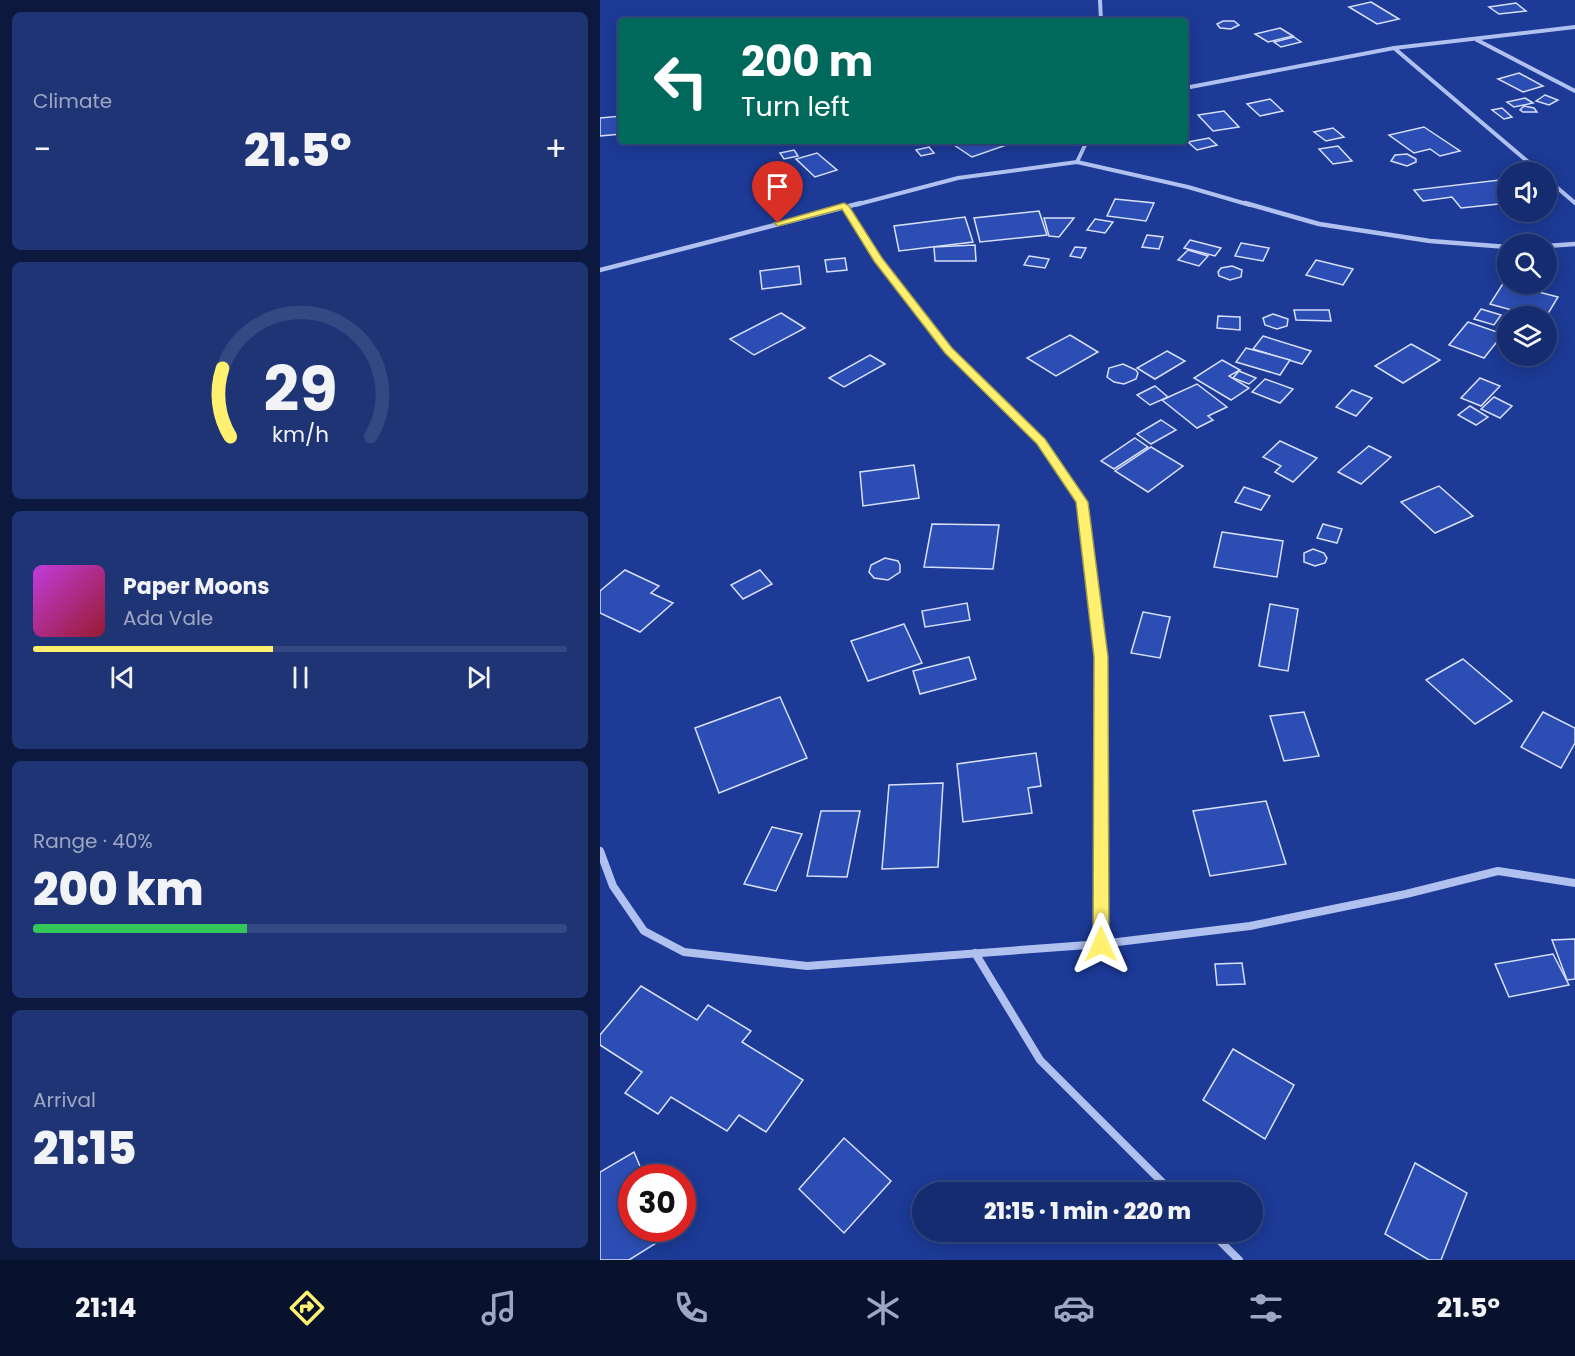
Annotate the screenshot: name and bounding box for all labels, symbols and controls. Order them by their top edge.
text: 200 m [741,32,873,91]
icon: left [642,42,720,120]
text: Climate [33,87,112,115]
text: Turn left [741,88,850,125]
text: 21.5° [244,119,352,182]
text: − [33,126,51,173]
text: + [544,126,567,173]
pin [752,161,803,223]
map controls [1497,162,1557,366]
button: sound [1497,162,1557,222]
icon: arrive [761,170,794,203]
button: search [1497,234,1557,294]
button: layers [1497,306,1557,366]
text: 29 [263,346,337,434]
text: km/h [271,420,329,451]
text: Paper Moons [123,571,270,602]
text: Ada Vale [123,604,213,632]
icon: previous [106,661,139,694]
icon: pause [284,661,317,694]
icon: next [462,661,495,694]
text: Range · 40% [33,827,153,855]
text: 200 km [33,858,203,921]
position arrow [1069,912,1133,976]
text: Arrival [33,1086,96,1114]
text: 21:15 [33,1117,137,1180]
speed limit sign: 30 [618,1164,696,1242]
text: 21:15 · 1 min · 220 m [984,1196,1191,1227]
icon: directions [286,1287,328,1329]
icon: music [478,1287,520,1329]
icon: phone [670,1287,712,1329]
icon: climate [862,1287,904,1329]
icon: car [1053,1287,1095,1329]
icon: filters [1245,1287,1287,1329]
text: 21:14 [75,1289,137,1326]
text: 21.5° [1437,1289,1500,1326]

